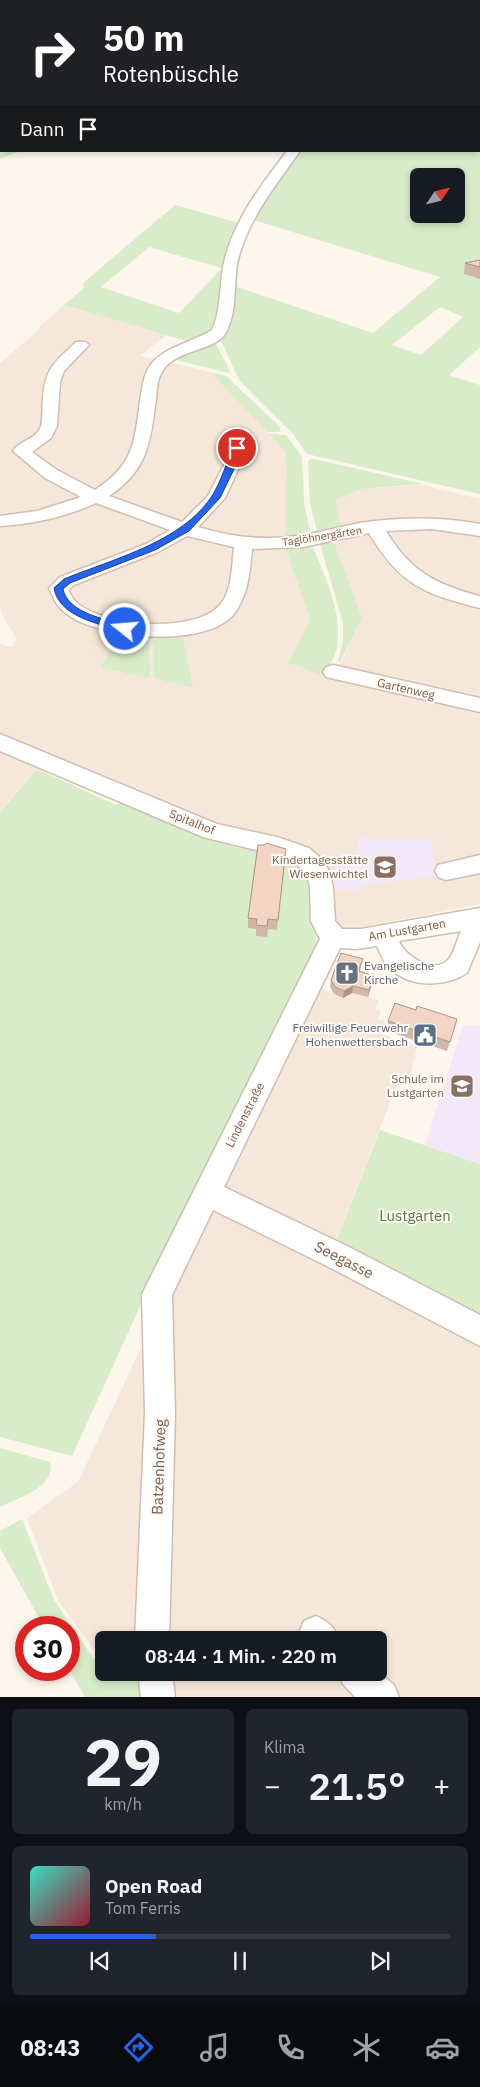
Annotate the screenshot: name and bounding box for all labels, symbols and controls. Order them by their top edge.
text: 50 m [103,15,185,61]
icon: right [20,20,85,85]
text: Rotenbüschle [103,59,239,88]
icon: arrive [74,115,102,143]
text: Dann [20,117,64,141]
north arrow [410,168,465,222]
map controls [410,168,465,223]
pin [216,427,258,469]
icon: arrive [223,434,251,462]
street label: Taglöhnergärten [281,523,363,549]
position arrow [98,602,150,654]
street label: Gartenweg [376,675,437,703]
street label: Spitalhof [167,806,217,838]
place label: Kindertagesstätte Wiesenwichtel [272,852,368,881]
school or university icon: Kindertagesstätte Wiesenwichtel [372,854,398,880]
street label: Am Lustgarten [367,915,447,944]
place label: Evangelische Kirche [364,958,435,987]
church icon: Evangelische Kirche [334,960,360,986]
place label: Freiwillige Feuerwehr Hohenwettersbach [292,1020,409,1049]
public building icon: Freiwillige Feuerwehr Hohenwettersbach [412,1022,438,1048]
place label: Schule im Lustgarten [387,1071,444,1100]
school or university icon: Schule im Lustgarten [449,1073,475,1099]
street label: Lindenstraße [222,1079,268,1150]
park label: Lustgarten [379,1206,451,1225]
street label: Seegasse [311,1237,377,1283]
street label: Batzenhofweg [147,1419,170,1515]
speed limit sign: 30 [15,1616,80,1681]
text: 08:44 · 1 Min. · 220 m [145,1644,337,1668]
text: 29 [84,1719,162,1804]
text: Klima [264,1737,305,1757]
text: 21.5° [308,1761,406,1810]
text: − [264,1767,281,1804]
text: + [433,1767,450,1804]
text: km/h [104,1794,142,1814]
text: Open Road [105,1874,202,1898]
text: Tom Ferris [105,1898,181,1918]
icon: previous [86,1947,114,1975]
icon: pause [226,1947,254,1975]
icon: next [366,1947,394,1975]
icon: directions [121,2030,156,2065]
icon: music [197,2030,232,2065]
icon: phone [273,2030,308,2065]
icon: climate [349,2030,384,2065]
icon: car [425,2030,460,2065]
text: 08:43 [20,2033,80,2062]

